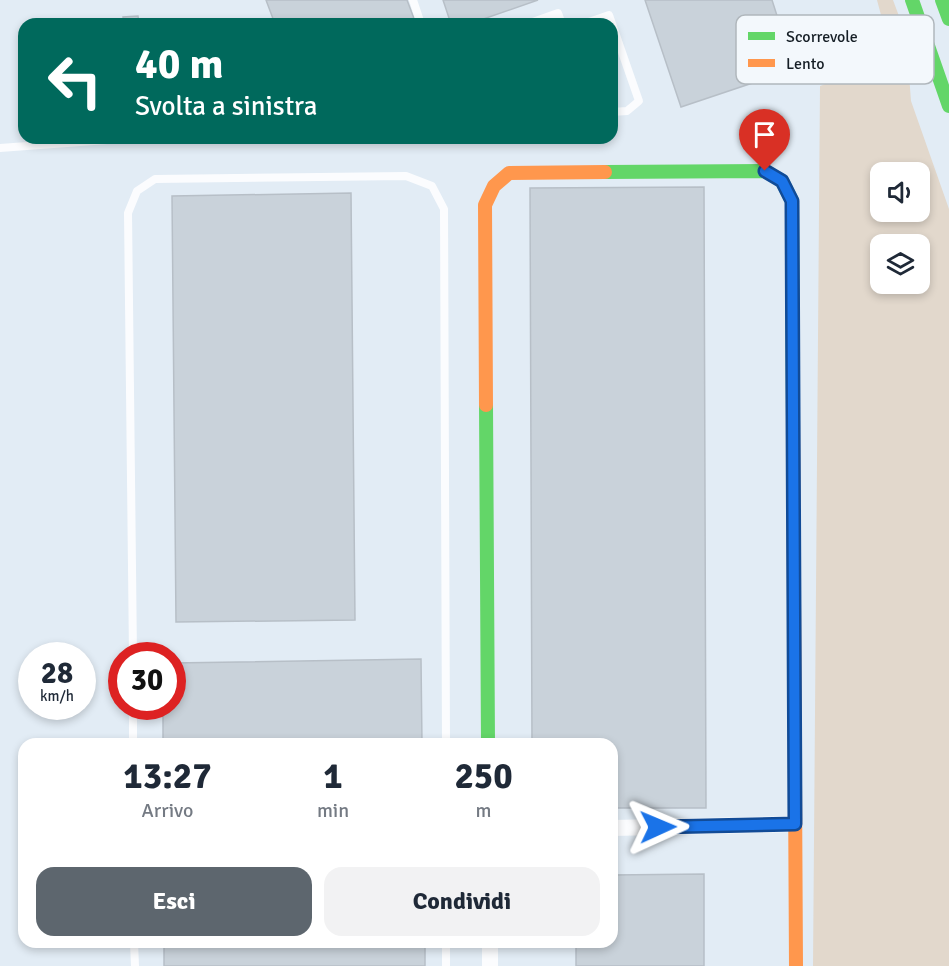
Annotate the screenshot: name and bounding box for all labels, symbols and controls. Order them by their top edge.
legend [736,15,934,84]
text: Scorrevole [786,27,858,47]
text: 40 m [135,39,224,90]
icon: left [36,42,114,120]
text: Lento [786,54,824,74]
text: Svolta a sinistra [135,90,318,123]
pin [739,109,790,171]
icon: arrive [748,118,781,151]
map controls [870,162,930,294]
button: sound [870,162,930,222]
button: layers [870,234,930,294]
speed limit sign: 30 [108,642,186,720]
text: 28 [41,655,73,692]
text: km/h [40,687,74,705]
text: 13:27 [123,754,212,799]
text: 1 [323,754,343,799]
text: 250 [454,754,513,799]
position arrow [626,795,690,859]
text: Arrivo [142,798,193,823]
text: min [317,798,349,823]
text: m [476,798,492,823]
button: Esci [36,867,312,936]
button: Condividi [324,867,600,936]

